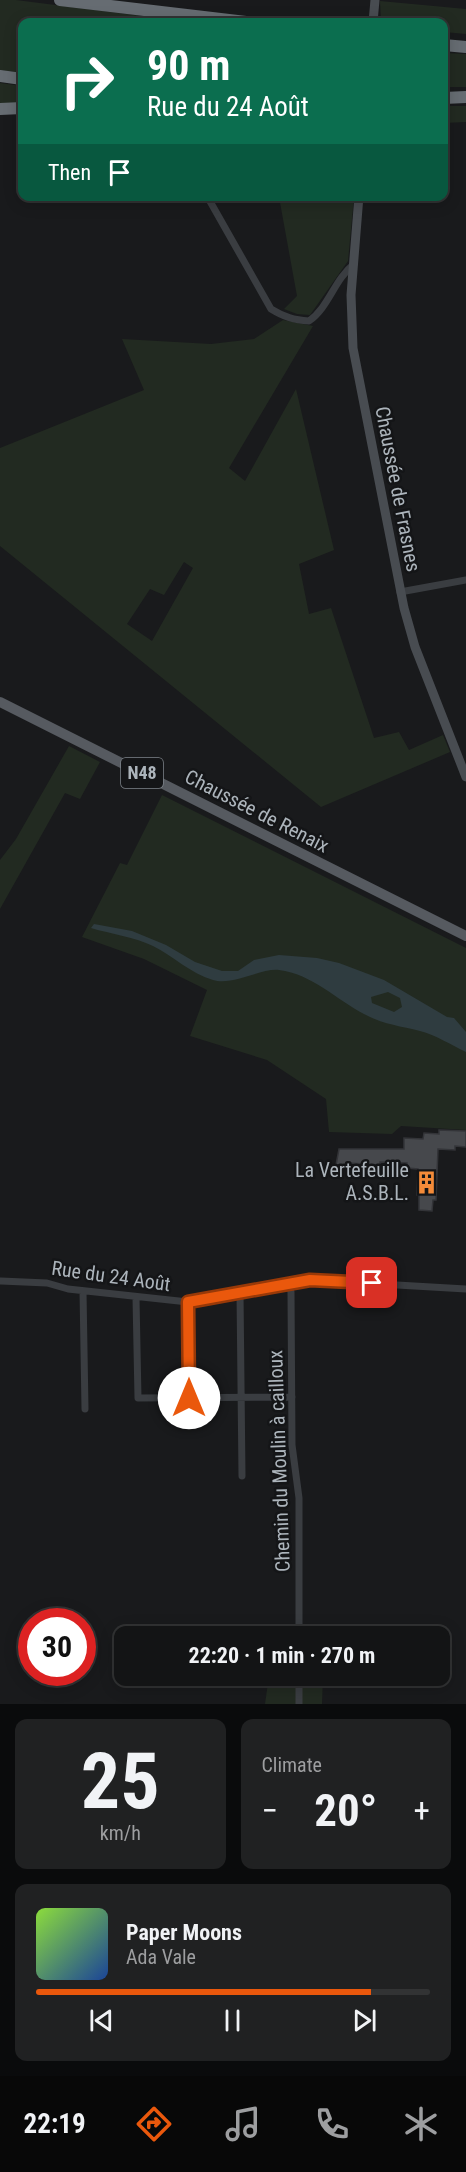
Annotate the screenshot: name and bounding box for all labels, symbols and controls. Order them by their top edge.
text: 90 m [147,41,230,90]
icon: right [48,42,126,120]
text: Rue du 24 Août [147,91,309,123]
icon: arrive [103,156,136,189]
text: Then [48,160,91,185]
street label: Chaussée de Frasnes [370,404,426,574]
road number: N48 [121,758,163,788]
street label: Chaussée de Renaix [181,764,333,858]
place label: La Vertefeuille A.S.B.L. [295,1158,409,1205]
building icon: La Vertefeuille A.S.B.L. [414,1169,440,1195]
street label: Rue du 24 Août [50,1256,172,1296]
pin [346,1257,397,1308]
icon: arrive [355,1266,388,1299]
street label: Chemin du Moulin à cailloux [263,1349,295,1572]
position arrow [157,1366,221,1430]
speed limit sign: 30 [18,1608,96,1686]
text: 22:20 · 1 min · 270 m [189,1643,375,1668]
text: 25 [81,1736,160,1827]
text: Climate [262,1753,322,1777]
text: 20° [314,1784,377,1837]
text: − [262,1791,278,1830]
text: + [414,1791,430,1830]
text: km/h [100,1821,141,1845]
text: Paper Moons [126,1920,242,1945]
text: Ada Vale [126,1945,196,1969]
icon: previous [85,2004,118,2037]
icon: pause [216,2004,249,2037]
icon: next [348,2004,381,2037]
icon: directions [133,2103,175,2145]
icon: music [222,2103,264,2145]
icon: phone [311,2103,353,2145]
icon: climate [400,2103,442,2145]
text: 22:19 [24,2108,86,2140]

